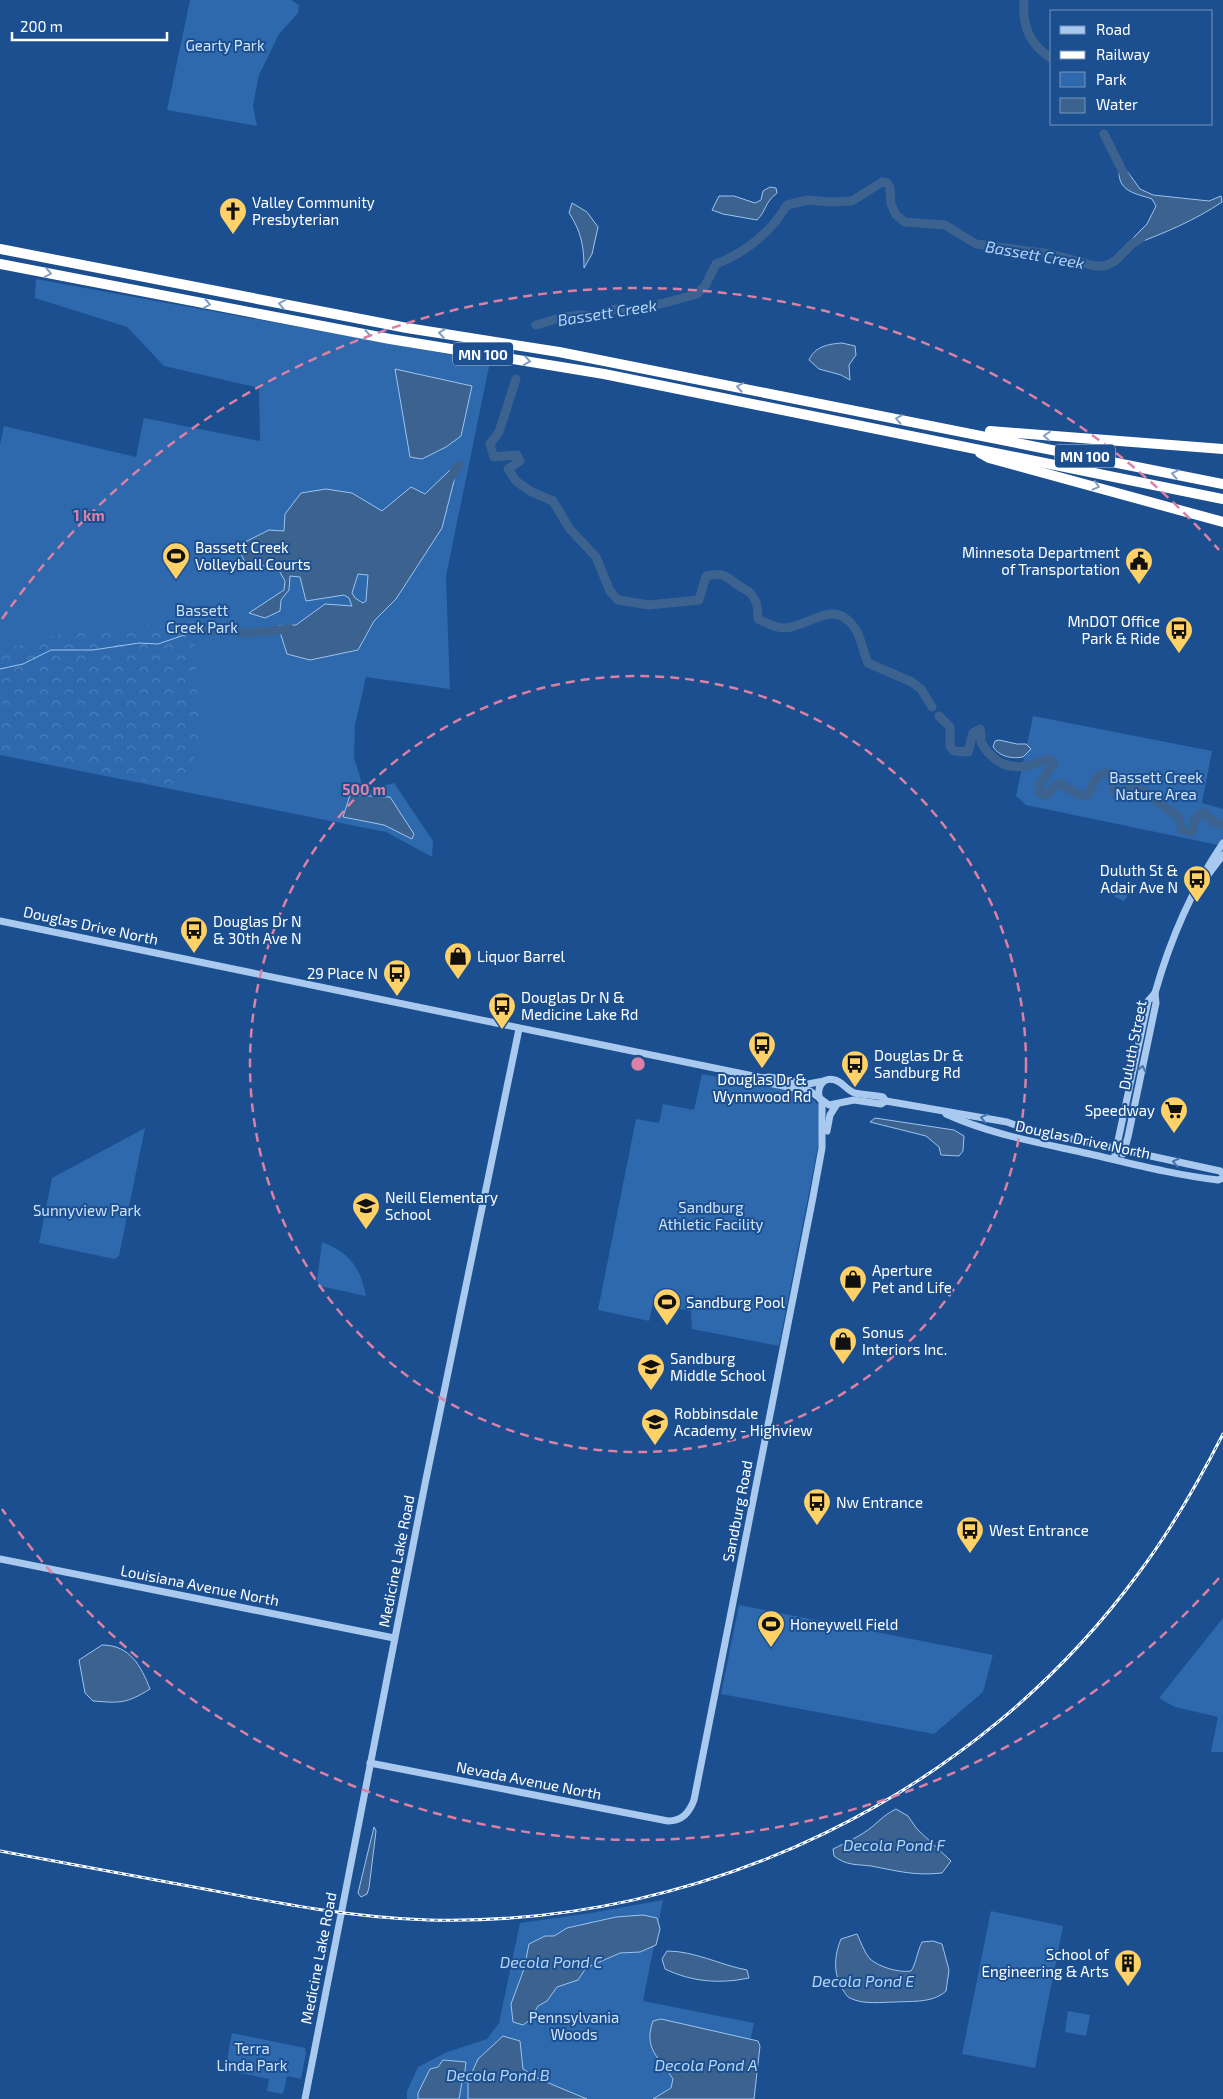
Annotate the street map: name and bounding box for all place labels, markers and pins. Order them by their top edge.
place label: Valley Community Presbyterian [252,193,375,228]
church icon: Valley Community Presbyterian [218,196,248,235]
place label: Bassett Creek Volleyball Courts [195,538,311,573]
sports icon: Bassett Creek Volleyball Courts [161,541,191,580]
place label: Minnesota Department of Transportation [962,543,1120,578]
public building icon: Minnesota Department of Transportation [1124,546,1154,585]
place label: MnDOT Office Park & Ride [1067,612,1160,647]
bus stop icon: MnDOT Office Park & Ride [1164,615,1194,654]
place label: Duluth St & Adair Ave N [1100,861,1178,896]
bus stop icon: Duluth St & Adair Ave N [1182,864,1212,903]
place label: Douglas Dr N & 30th Ave N [213,912,302,947]
bus stop icon: Douglas Dr N & 30th Ave N [179,915,209,954]
shop icon: Liquor Barrel [443,941,473,980]
place label: Liquor Barrel [477,947,566,965]
bus stop icon: 29 Place N [382,958,412,997]
place label: 29 Place N [307,964,378,982]
place label: Douglas Dr N & Medicine Lake Rd [521,988,638,1023]
bus stop icon: Douglas Dr N & Medicine Lake Rd [487,991,517,1030]
bus stop icon: Douglas Dr & Wynnwood Rd [747,1030,777,1069]
place label: Douglas Dr & Sandburg Rd [874,1046,964,1081]
bus stop icon: Douglas Dr & Sandburg Rd [840,1049,870,1088]
centre of rings [629,1055,647,1073]
place label: Douglas Dr & Wynnwood Rd [713,1070,811,1105]
supermarket icon: Speedway [1159,1095,1189,1134]
place label: Speedway [1085,1101,1155,1119]
place label: Neill Elementary School [385,1188,498,1223]
school or university icon: Neill Elementary School [351,1191,381,1230]
place label: Aperture Pet and Life [872,1261,952,1296]
shop icon: Aperture Pet and Life [838,1264,868,1303]
sports icon: Sandburg Pool [652,1287,682,1326]
place label: Sandburg Pool [686,1293,786,1311]
place label: Sonus Interiors Inc. [862,1323,947,1358]
shop icon: Sonus Interiors Inc. [828,1326,858,1365]
place label: Sandburg Middle School [670,1349,766,1384]
school or university icon: Sandburg Middle School [636,1352,666,1391]
place label: Robbinsdale Academy - Highview [674,1404,813,1439]
school or university icon: Robbinsdale Academy - Highview [640,1407,670,1446]
bus stop icon: Nw Entrance [802,1487,832,1526]
place label: Nw Entrance [836,1493,923,1511]
bus stop icon: West Entrance [955,1515,985,1554]
place label: West Entrance [989,1521,1089,1539]
sports icon: Honeywell Field [756,1609,786,1648]
place label: Honeywell Field [790,1615,898,1633]
place label: School of Engineering & Arts [982,1945,1109,1980]
building icon: School of Engineering & Arts [1113,1948,1143,1987]

